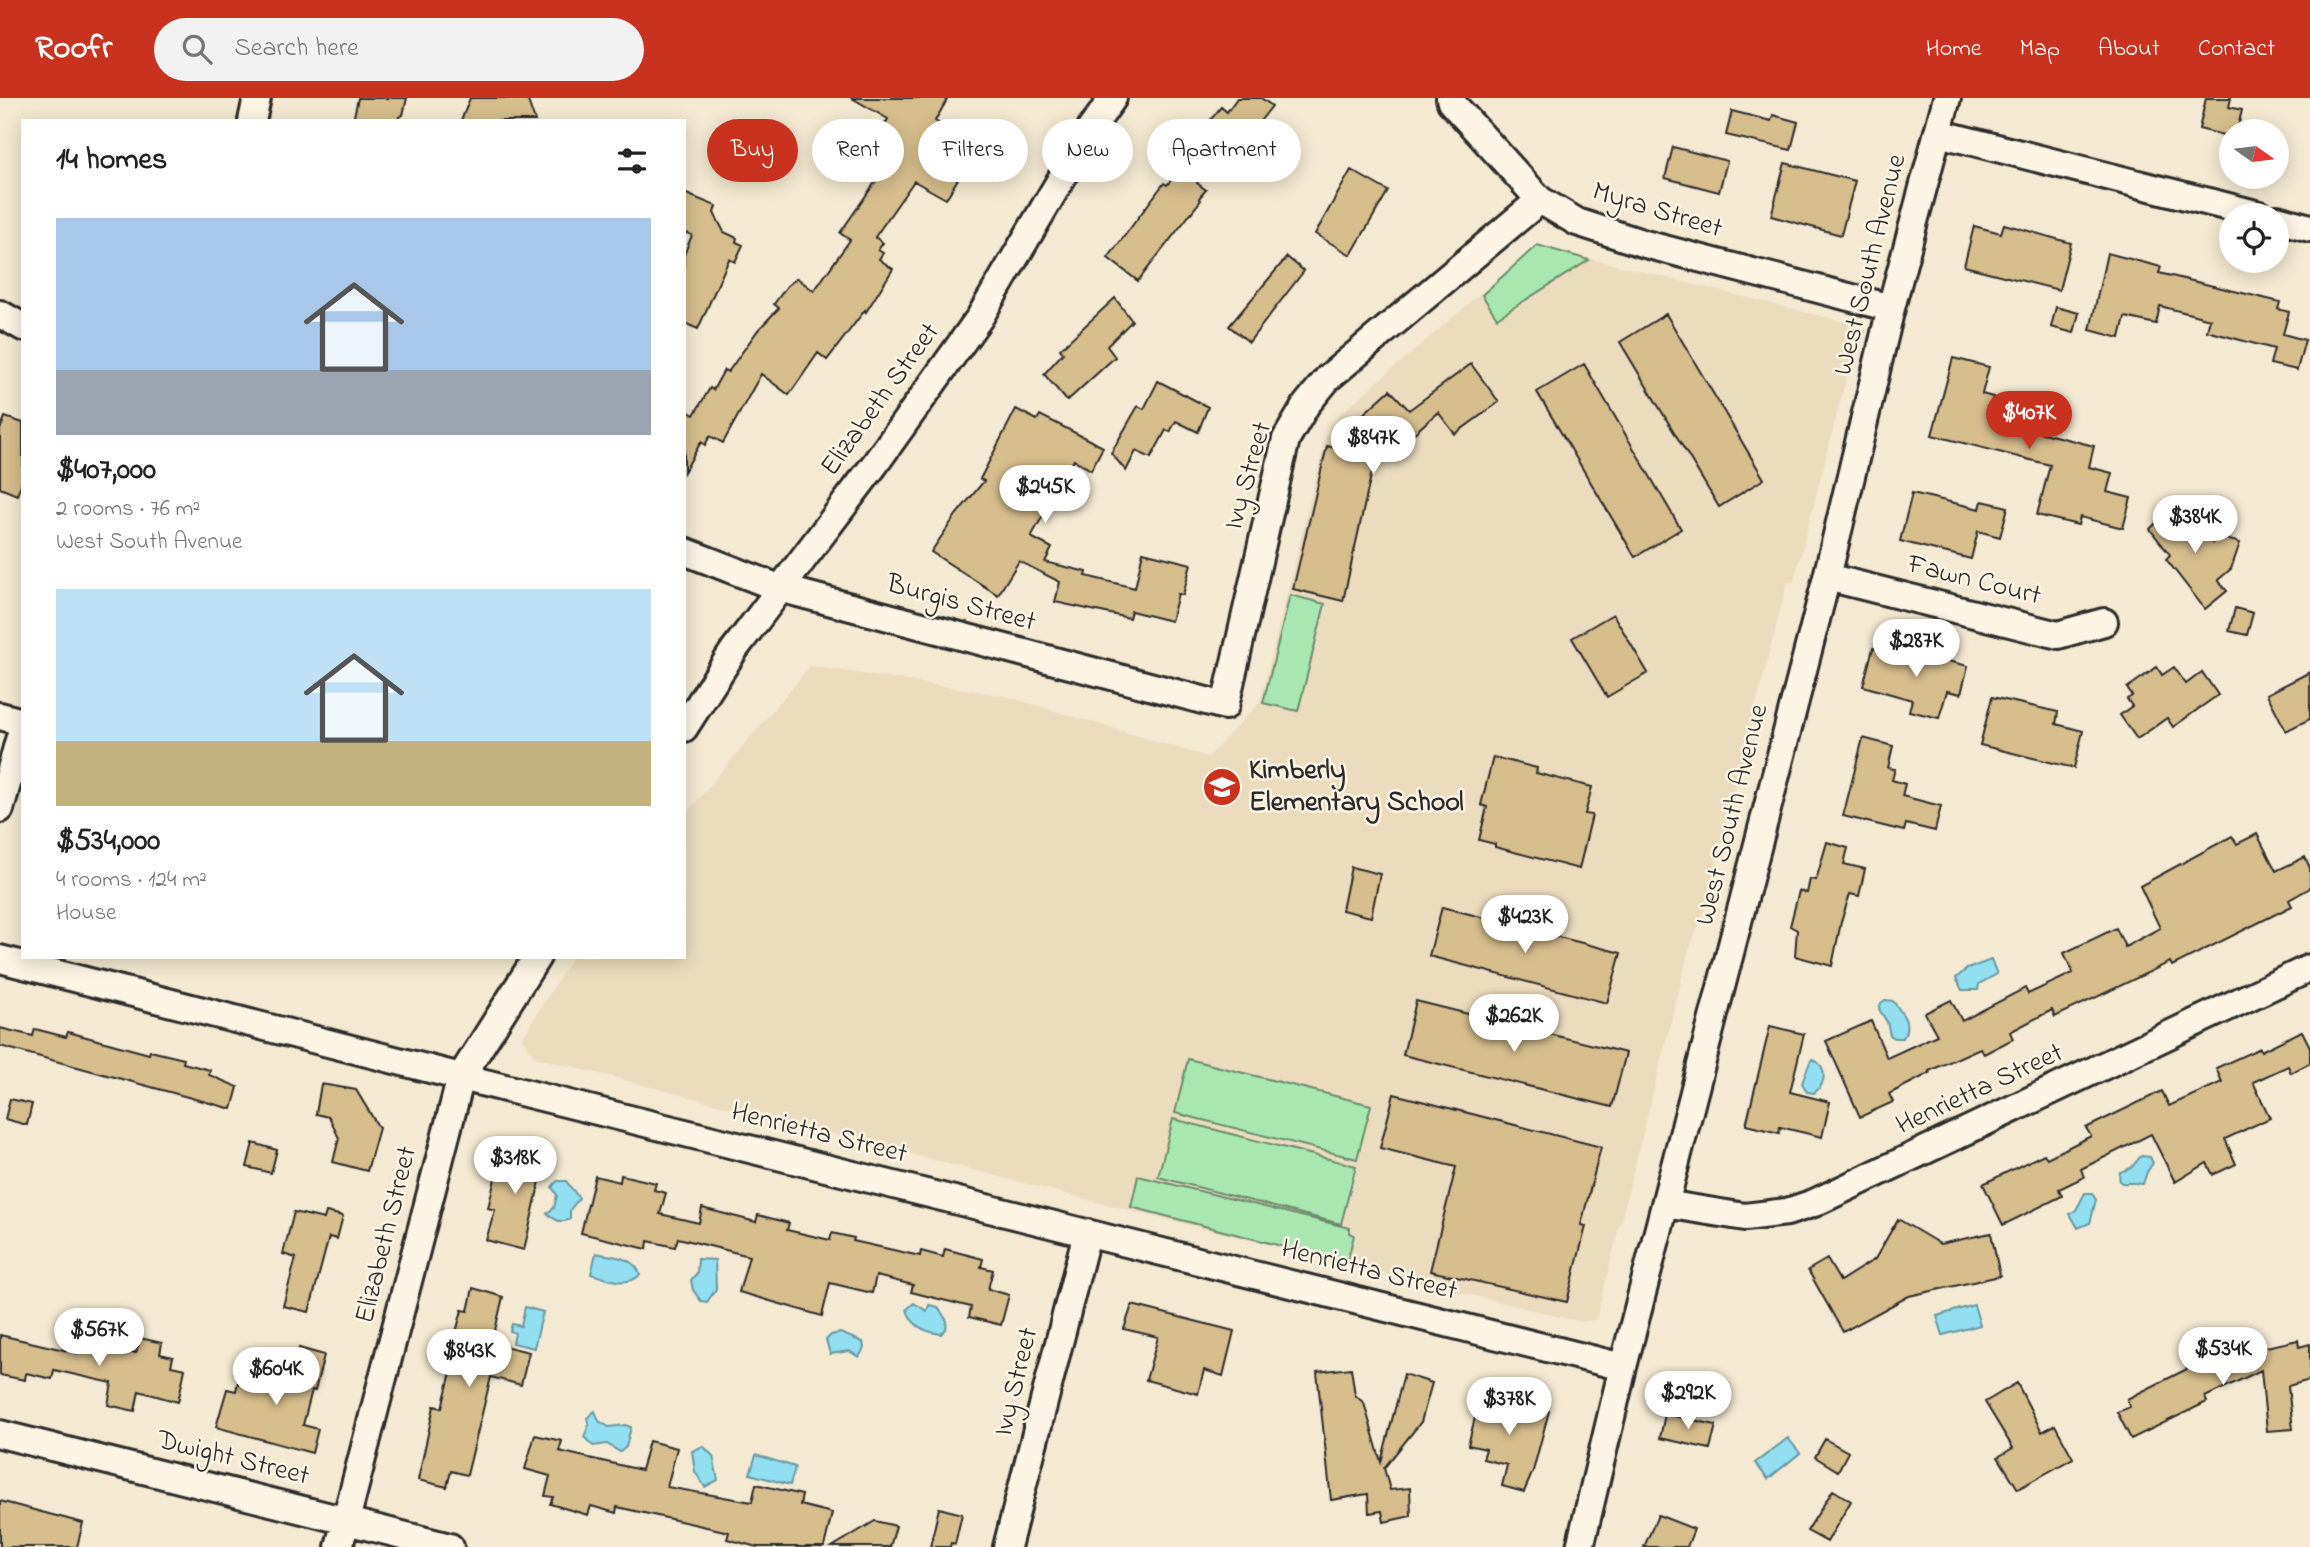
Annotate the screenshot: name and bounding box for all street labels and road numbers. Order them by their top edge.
street label: West South Avenue [1824,150,1918,380]
street label: Myra Street [1587,172,1727,250]
street label: Elizabeth Street [811,315,951,485]
street label: Ivy Street [1214,417,1284,535]
street label: Fawn Court [1902,544,2045,617]
street label: Burgis Street [881,564,1040,644]
street label: West South Avenue [1686,700,1780,930]
street label: Henrietta Street [1890,1033,2070,1147]
street label: Henrietta Street [727,1092,911,1176]
street label: Elizabeth Street [345,1142,429,1328]
street label: Henrietta Street [1277,1229,1461,1313]
street label: Ivy Street [984,1323,1050,1441]
street label: Dwight Street [152,1420,314,1498]

